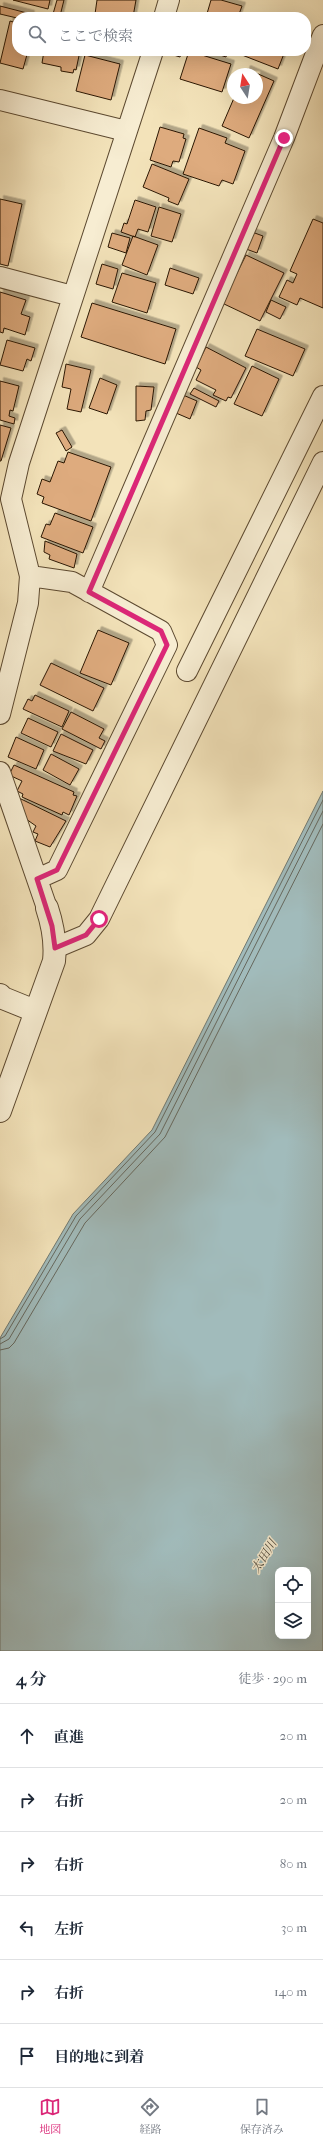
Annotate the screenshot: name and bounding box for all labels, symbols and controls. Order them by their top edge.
search box [12,12,311,56]
icon: search [26,23,48,45]
text: ここで検索 [58,27,133,45]
north arrow [227,68,263,104]
route end [275,129,293,147]
route start [90,910,108,928]
water label: 太田川 [249,1535,281,1575]
map controls [275,1567,311,1639]
button: locate [275,1567,311,1603]
button: layers [275,1603,311,1639]
text: 4 分 [16,1669,47,1689]
text: 徒歩 · 290 m [239,1671,307,1686]
icon: ahead [16,1725,38,1747]
text: 直進 [54,1728,84,1746]
text: 20 m [280,1728,307,1743]
icon: right [16,1789,38,1811]
text: 右折 [54,1792,84,1810]
text: 20 m [280,1792,307,1807]
icon: right [16,1853,38,1875]
text: 右折 [54,1856,84,1874]
text: 80 m [280,1856,307,1871]
icon: left [16,1917,38,1939]
text: 左折 [54,1920,84,1938]
text: 30 m [281,1920,307,1935]
icon: right [16,1981,38,2003]
text: 右折 [54,1984,84,2002]
text: 140 m [274,1984,307,1999]
icon: arrive [16,2045,38,2067]
text: 目的地に到着 [54,2048,144,2066]
tab: 地図 [39,2096,61,2136]
tab: 経路 [139,2096,161,2136]
tab: 保存済み [240,2096,284,2136]

